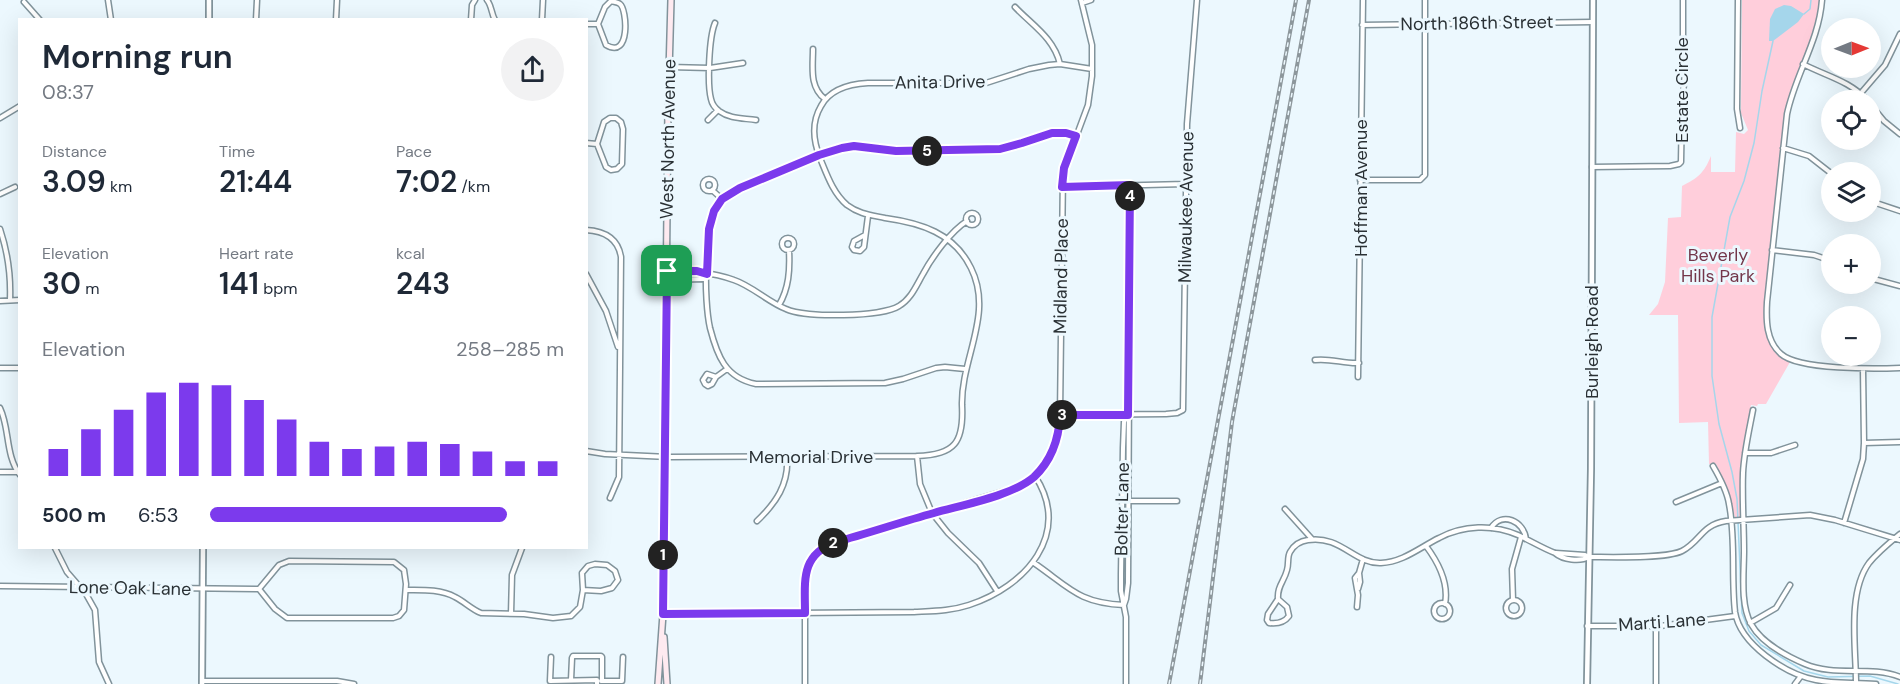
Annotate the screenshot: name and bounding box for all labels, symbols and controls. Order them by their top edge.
street label: North 186th Street [1400,10,1554,36]
north arrow [1821,18,1881,78]
map controls [1821,18,1881,366]
text: Morning run [42,35,233,78]
street label: Estate Circle [1670,37,1694,143]
button: share [501,38,564,101]
street label: West North Avenue [655,59,681,219]
street label: Anita Drive [894,69,986,95]
text: 08:37 [42,79,94,105]
button: locate [1821,90,1881,150]
street label: Hoffman Avenue [1349,119,1373,257]
street label: Milwaukee Avenue [1173,131,1199,283]
pin: 5 [912,136,942,166]
text: 5 [922,140,932,161]
text: Distance [42,141,107,162]
text: Time [219,141,255,162]
text: Pace [396,141,432,162]
text: 3.09 [42,162,106,201]
text: 21:44 [219,162,292,201]
text: 7:02 [396,162,457,201]
button: layers [1821,162,1881,222]
text: km [106,176,132,197]
text: /km [457,176,490,197]
pin: 4 [1115,181,1145,211]
text: 4 [1125,185,1135,206]
street label: Midland Place [1048,218,1074,334]
button: + [1821,234,1881,294]
text: Elevation [42,243,109,264]
text: Heart rate [219,243,294,264]
text: kcal [396,243,425,264]
park label: Beverly Hills Park [1681,243,1755,288]
pin [641,245,692,296]
icon: arrive [650,254,683,287]
text: 30 [42,264,81,303]
text: 141 [219,264,259,303]
text: 243 [396,264,450,303]
text: m [81,278,99,299]
text: bpm [259,278,298,299]
street label: Burleigh Road [1580,285,1604,399]
button: − [1821,306,1881,366]
text: Elevation [42,336,125,362]
text: 258–285 m [456,336,564,362]
pin: 3 [1047,400,1077,430]
text: 3 [1057,404,1067,425]
street label: Memorial Drive [749,445,873,469]
street label: Bolter Lane [1109,462,1135,556]
text: 500 m [42,502,106,528]
text: 6:53 [138,502,179,528]
pin: 2 [818,528,848,558]
text: 2 [828,532,838,553]
pin: 1 [648,540,678,570]
text: 1 [660,544,666,565]
street label: Lone Oak Lane [69,575,191,601]
street label: Marti Lane [1617,607,1707,637]

